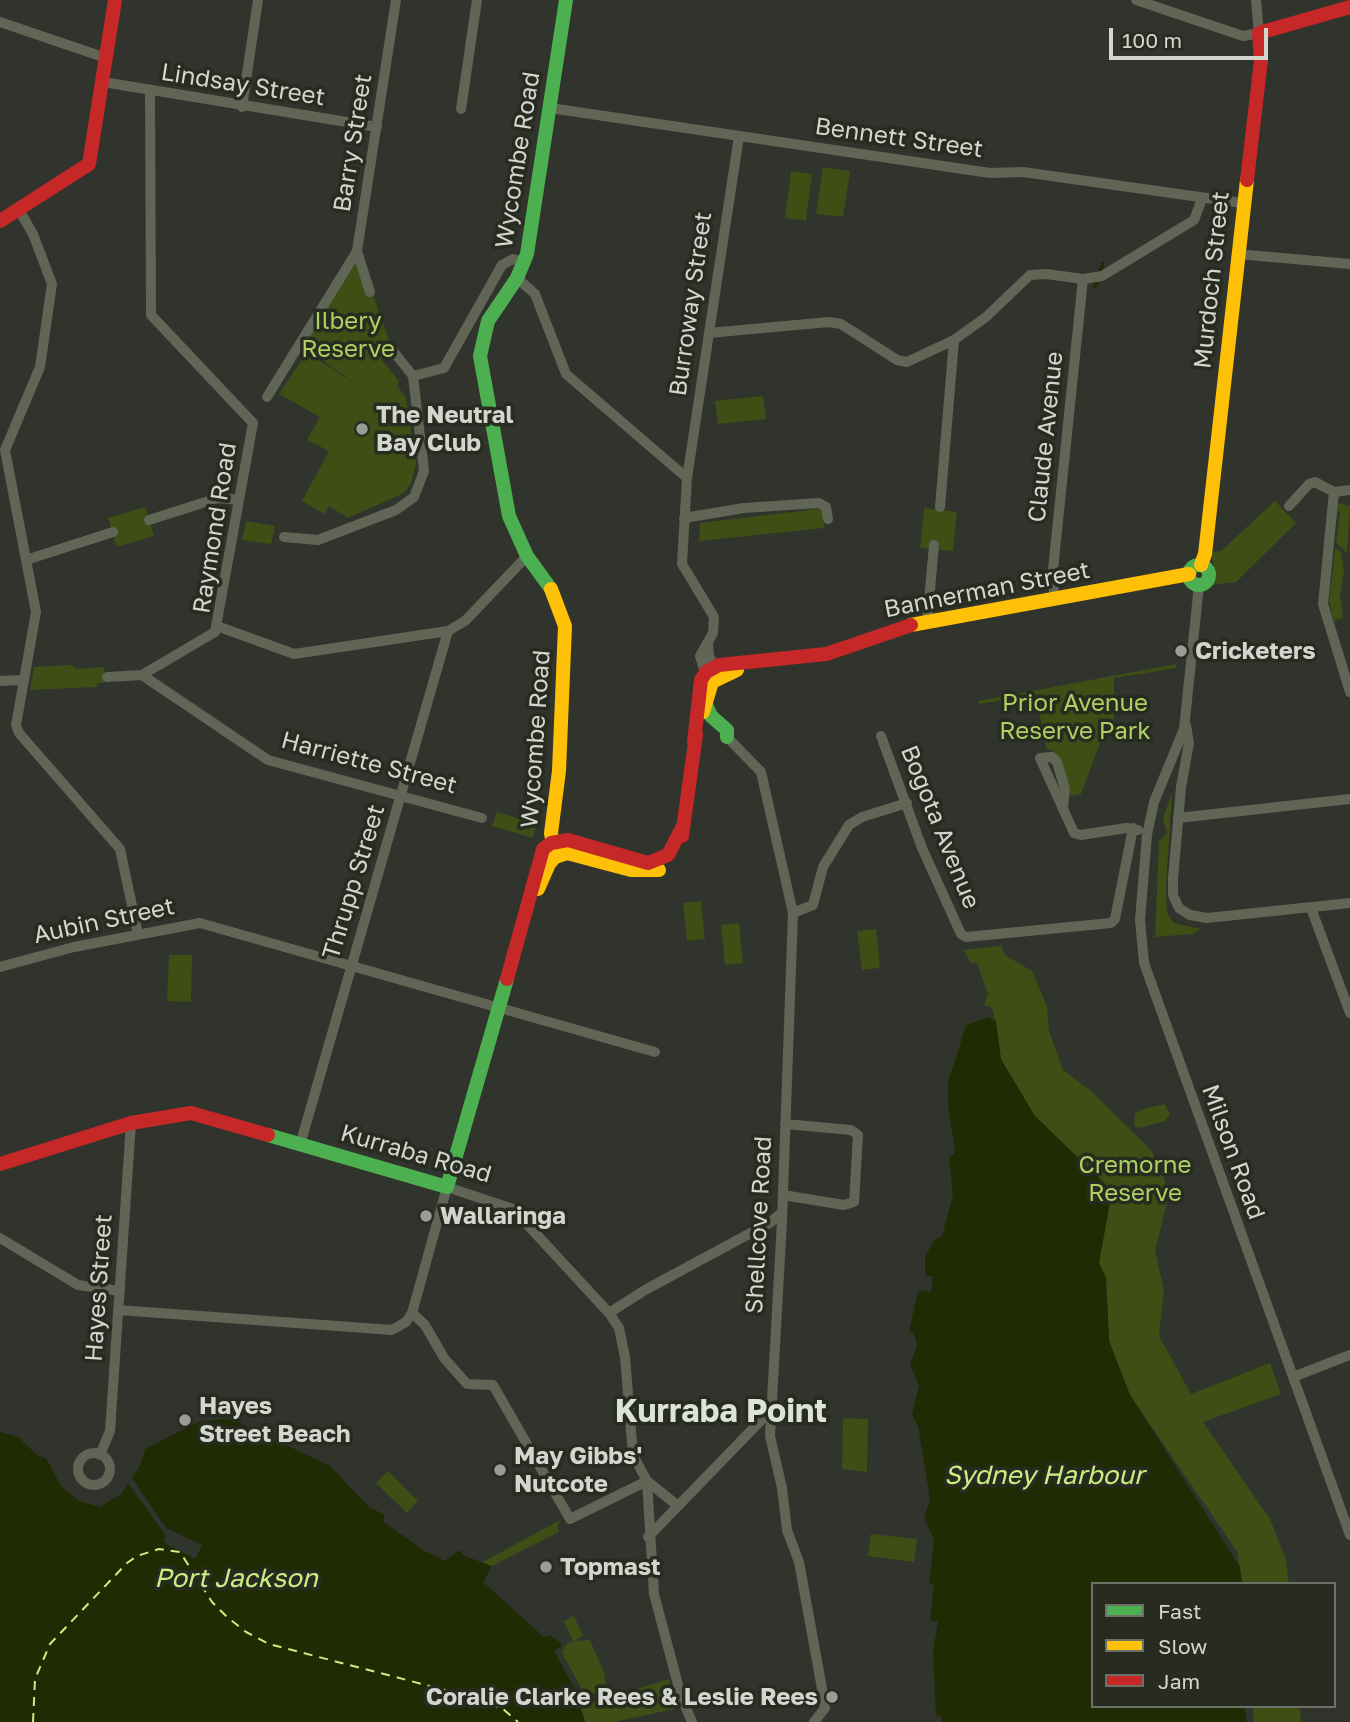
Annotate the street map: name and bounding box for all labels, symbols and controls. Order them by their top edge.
scale bar [1112,14,1271,58]
text: 100 m [1122,27,1182,53]
street label: Lindsay Street [159,58,327,112]
street label: Wycombe Road [490,70,546,250]
street label: Barry Street [328,72,378,214]
street label: Bennett Street [813,112,985,164]
street label: Murdoch Street [1188,190,1236,370]
street label: Burroway Street [664,210,718,398]
park label: Ilbery Reserve [301,307,395,363]
street label: Claude Avenue [1023,350,1069,524]
place label: The Neutral Bay Club [376,401,514,457]
marker: The Neutral Bay Club [354,421,370,437]
street label: Raymond Road [187,441,243,615]
street label: Bannerman Street [882,556,1092,624]
place label: Cricketers [1195,637,1316,665]
marker: Cricketers [1173,643,1189,659]
street label: Wycombe Road [515,649,557,829]
park label: Prior Avenue Reserve Park [999,689,1151,745]
street label: Harriette Street [278,726,460,800]
street label: Bogota Avenue [894,741,986,913]
street label: Thrupp Street [317,801,391,963]
street label: Aubin Street [31,892,177,950]
street label: Milson Road [1195,1081,1271,1223]
street label: Kurraba Road [337,1119,495,1189]
street label: Shellcove Road [740,1135,778,1315]
park label: Cremorne Reserve [1078,1151,1192,1207]
place label: Wallaringa [440,1202,566,1230]
marker: Wallaringa [418,1208,434,1224]
street label: Hayes Street [79,1213,119,1363]
place label: Hayes Street Beach [199,1392,351,1448]
district label: Kurraba Point [615,1393,827,1431]
marker: Hayes Street Beach [177,1412,193,1428]
place label: May Gibbs' Nutcote [514,1442,642,1498]
water label: Sydney Harbour [944,1460,1144,1492]
marker: May Gibbs' Nutcote [492,1462,508,1478]
place label: Topmast [560,1553,661,1581]
marker: Topmast [538,1559,554,1575]
water label: Port Jackson [154,1563,318,1595]
legend [1091,1582,1336,1708]
text: Fast [1158,1598,1201,1624]
text: Slow [1158,1633,1207,1659]
text: Jam [1158,1668,1200,1694]
place label: Coralie Clarke Rees & Leslie Rees [426,1683,818,1711]
marker: Coralie Clarke Rees & Leslie Rees [824,1689,840,1705]

